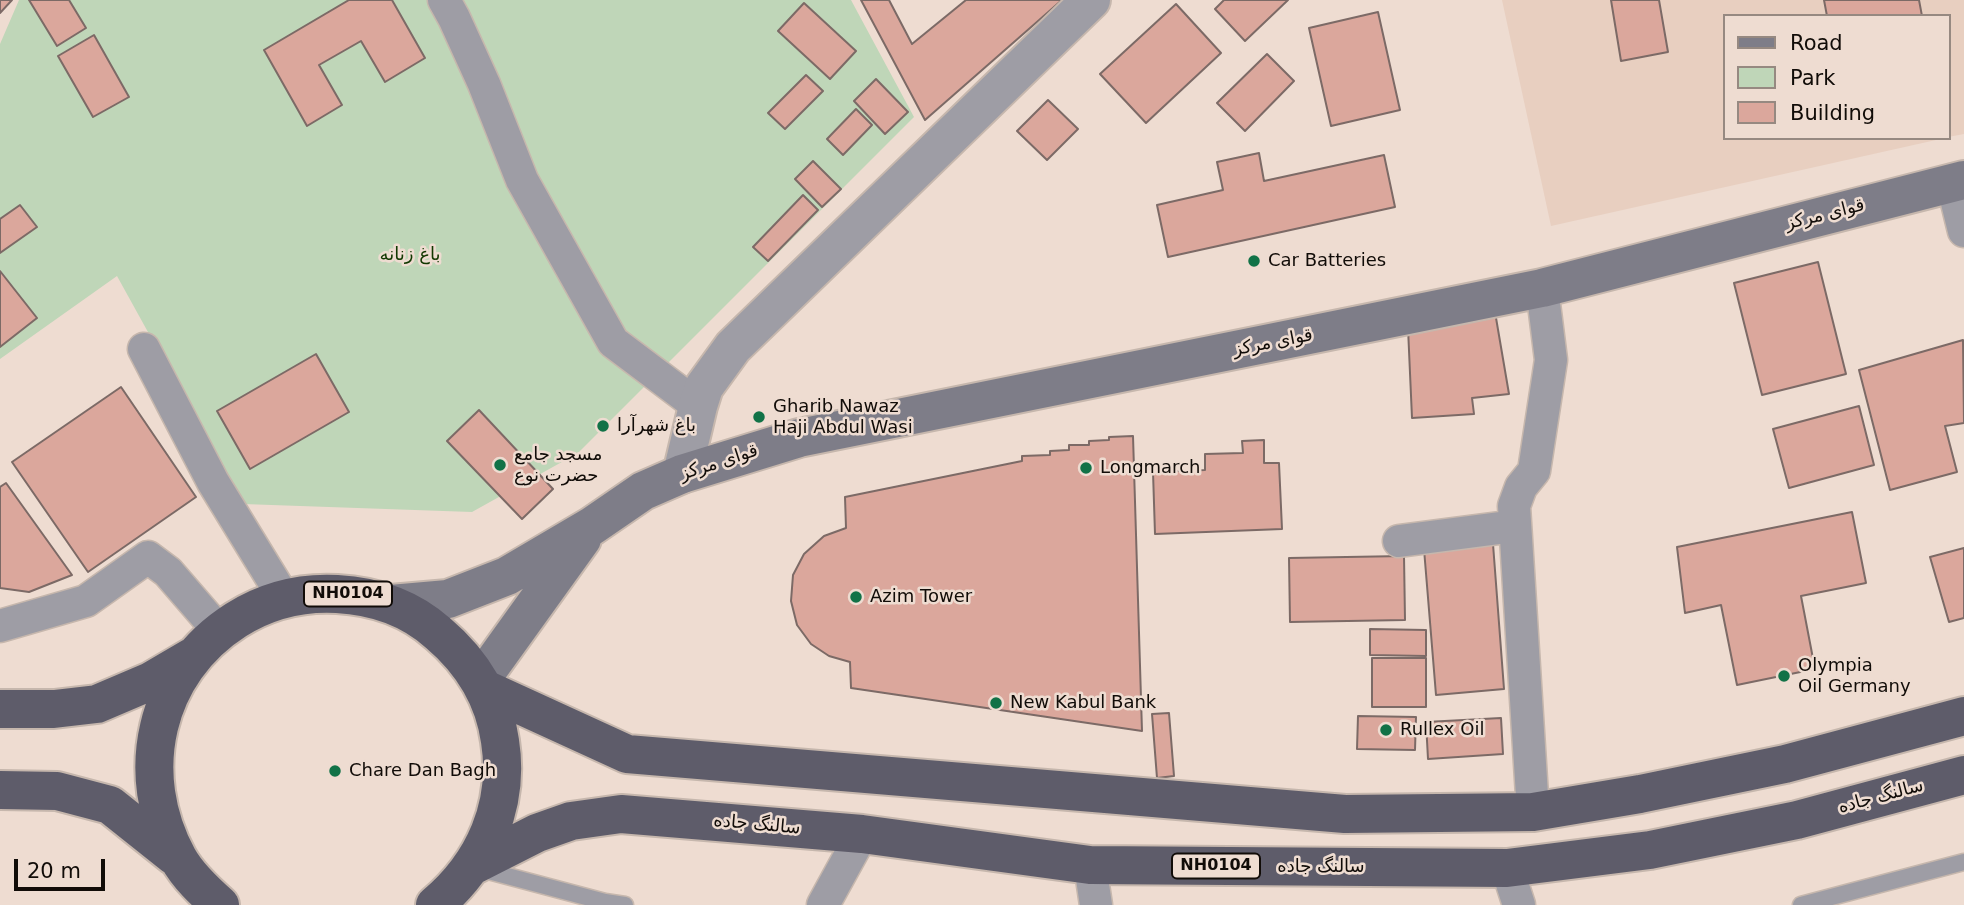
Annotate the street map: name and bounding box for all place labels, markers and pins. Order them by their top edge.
place label: Car Batteries [1268,250,1386,272]
marker: Car Batteries [1246,253,1262,269]
place label: Gharib Nawaz Haji Abdul Wasi [773,396,913,438]
marker: Gharib Nawaz Haji Abdul Wasi [751,409,767,425]
place label: باغ شهرآرا [617,415,696,437]
marker: باغ شهرآرا [595,418,611,434]
place label: مسجد جامع حضرت نوع [514,444,602,486]
marker: مسجد جامع حضرت نوع [492,457,508,473]
place label: Longmarch [1100,457,1200,479]
marker: Longmarch [1078,460,1094,476]
place label: Azim Tower [870,586,972,608]
marker: Azim Tower [848,589,864,605]
place label: Olympia Oil Germany [1798,655,1911,698]
marker: Olympia Oil Germany [1776,668,1792,684]
place label: New Kabul Bank [1010,692,1156,714]
marker: New Kabul Bank [988,695,1004,711]
place label: Rullex Oil [1400,719,1484,741]
marker: Rullex Oil [1378,722,1394,738]
place label: Chare Dan Bagh [349,760,496,782]
marker: Chare Dan Bagh [327,763,343,779]

